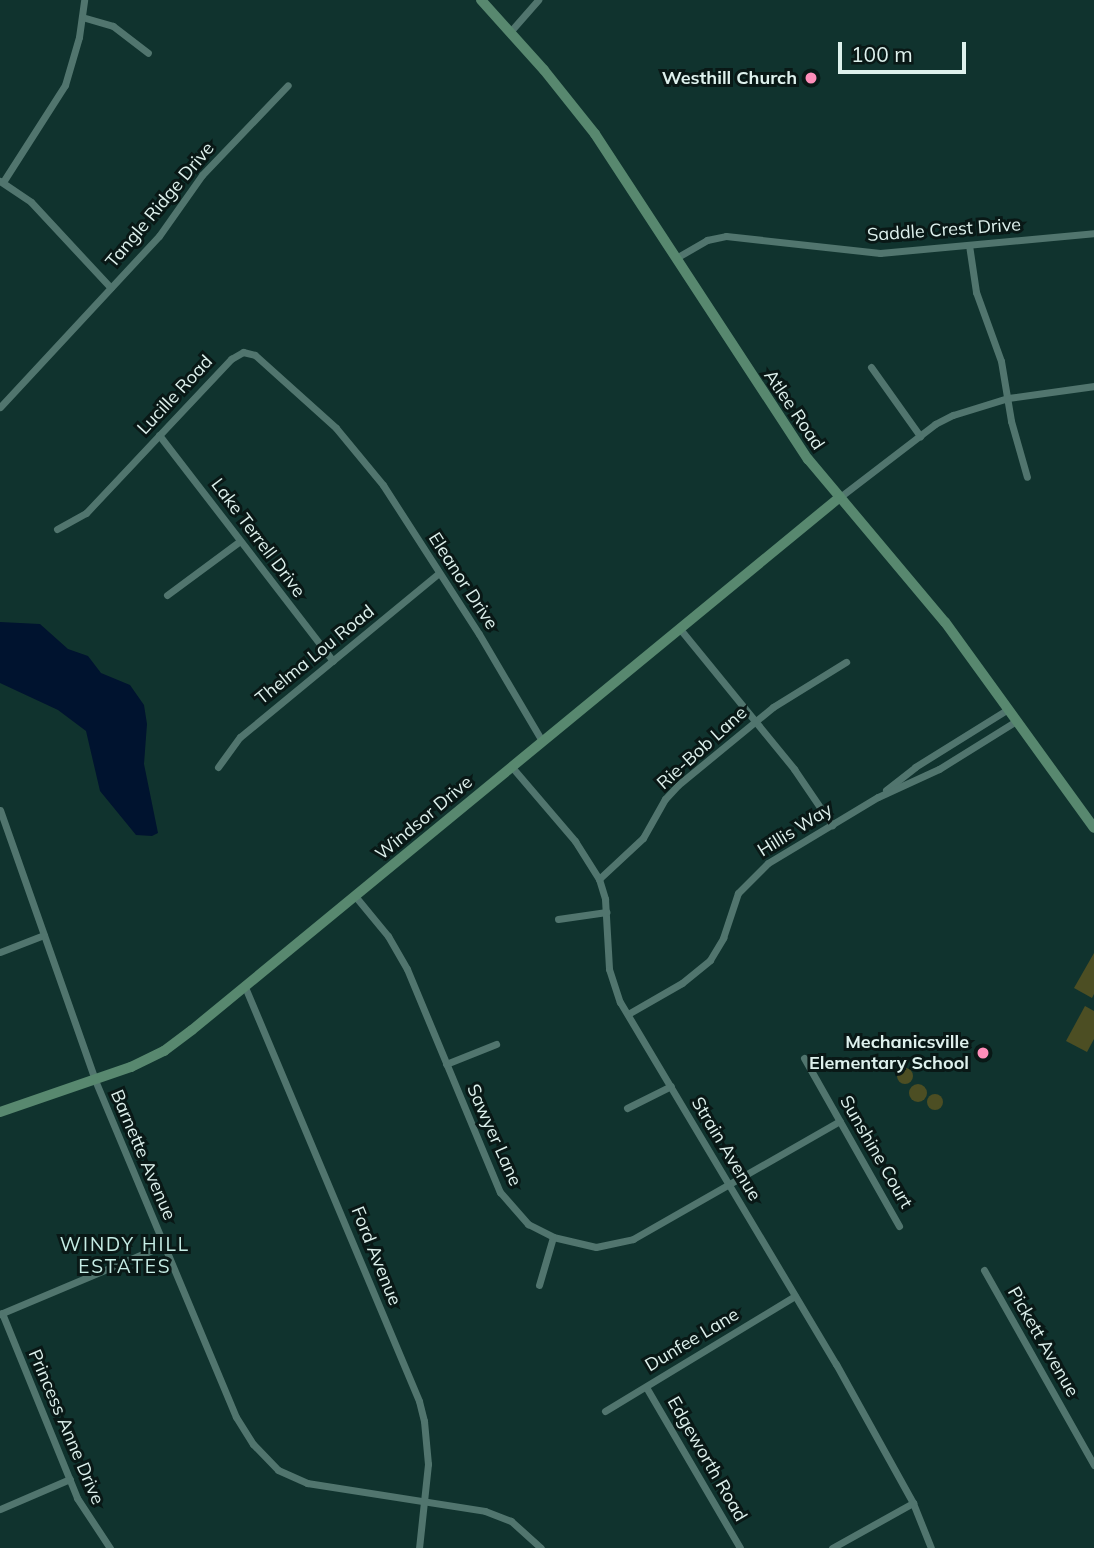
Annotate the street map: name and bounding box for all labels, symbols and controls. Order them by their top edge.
scale bar [842,28,970,72]
text: 100 m [851,41,913,67]
place label: Westhill Church [662,67,797,89]
marker: Westhill Church [803,70,819,86]
street label: Tangle Ridge Drive [101,138,219,272]
street label: Saddle Crest Drive [866,214,1022,246]
street label: Lucille Road [133,351,217,439]
street label: Atlee Road [759,366,829,454]
street label: Lake Terrell Drive [206,474,310,602]
street label: Eleanor Drive [424,529,502,633]
street label: Thelma Lou Road [251,601,379,709]
street label: Rie-Bob Lane [653,702,751,794]
street label: Windsor Drive [371,771,477,865]
street label: Hillis Way [754,799,836,861]
place label: Mechanicsville Elementary School [809,1032,969,1074]
marker: Mechanicsville Elementary School [975,1045,991,1061]
street label: Sawyer Lane [462,1081,526,1189]
street label: Barnette Avenue [106,1087,180,1223]
street label: Sunshine Court [835,1092,917,1212]
street label: Strain Avenue [687,1093,765,1205]
street label: Ford Avenue [346,1203,406,1309]
district label: WINDY HILL ESTATES [61,1234,189,1278]
street label: Pickett Avenue [1003,1283,1083,1401]
street label: Dunfee Lane [641,1304,743,1376]
street label: Princess Anne Drive [24,1346,108,1508]
street label: Edgeworth Road [663,1393,751,1525]

